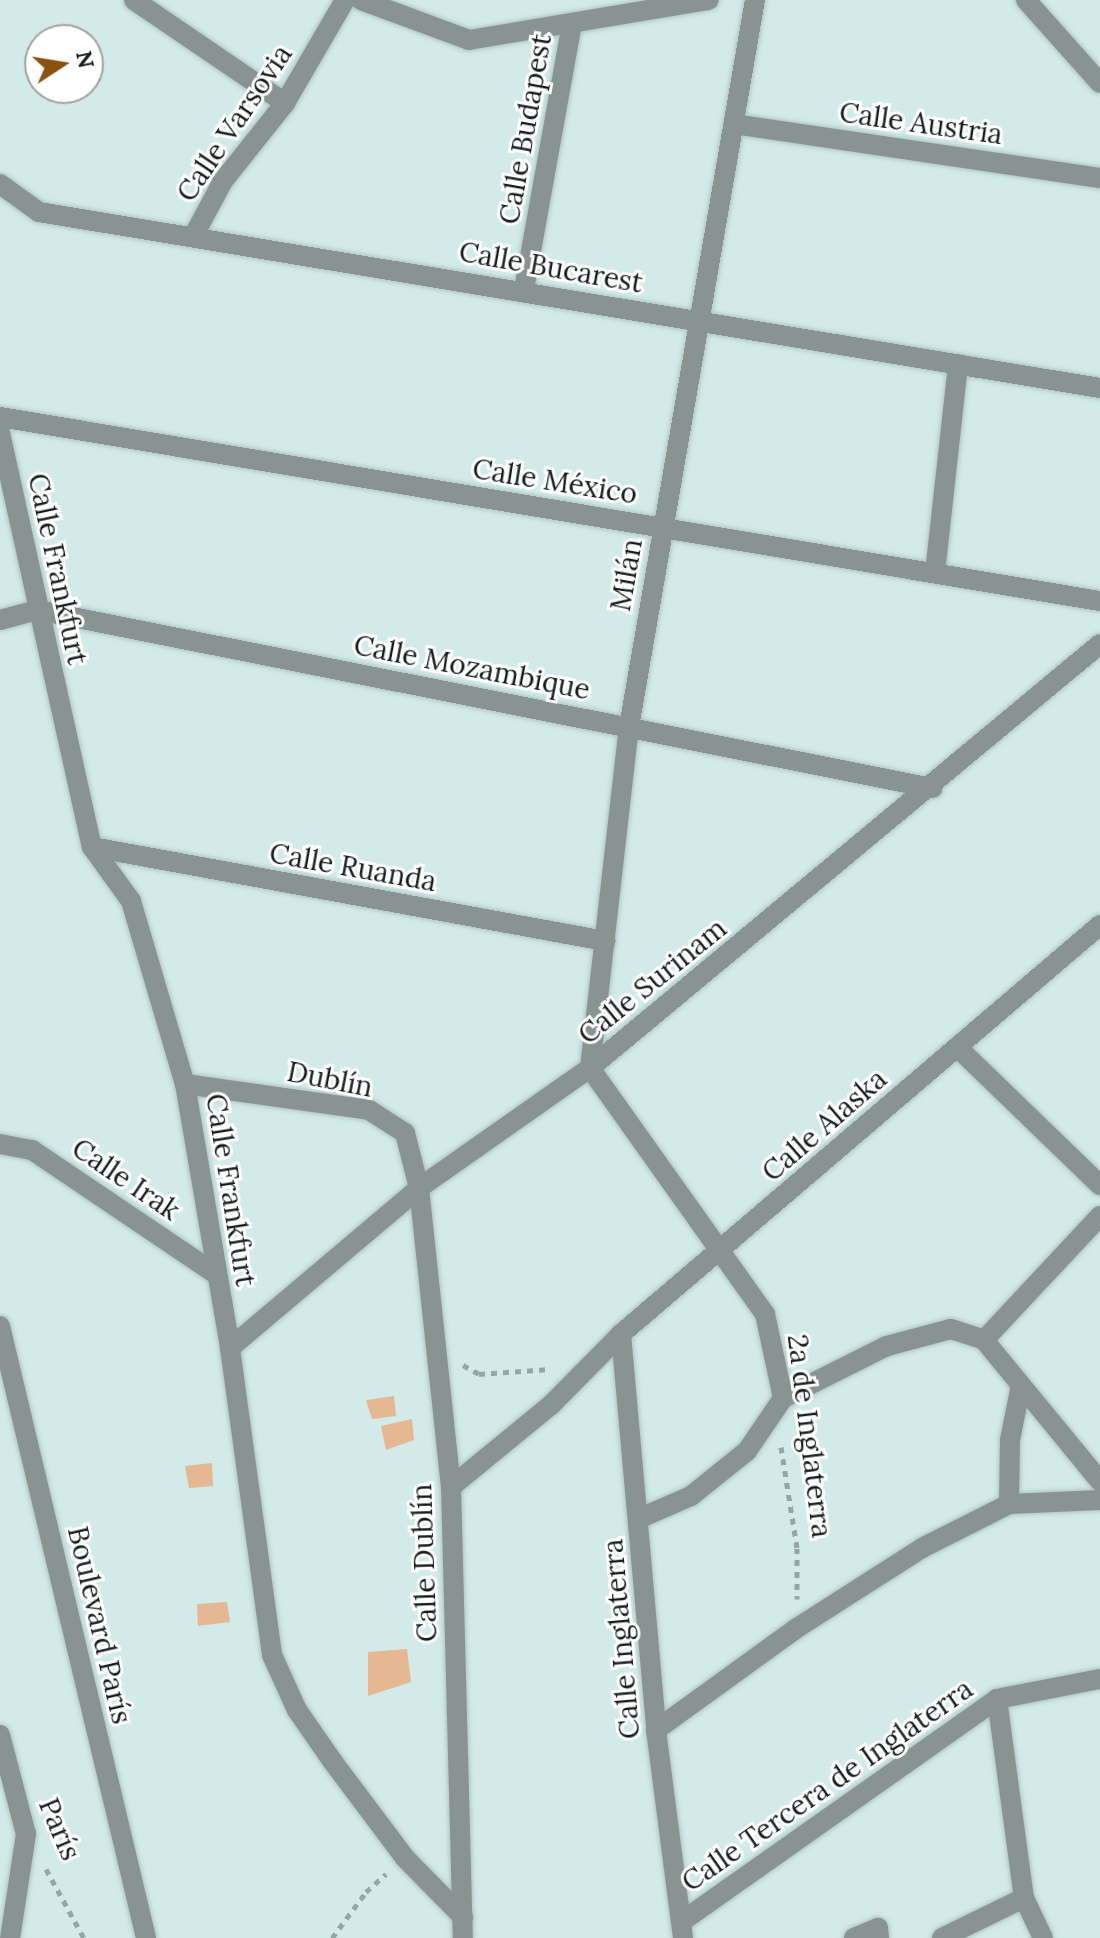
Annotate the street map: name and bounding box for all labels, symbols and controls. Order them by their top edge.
north arrow [24,24,104,104]
street label: Calle Budapest [492,31,558,227]
street label: Calle Varsovia [169,38,299,208]
text: N [70,48,101,71]
street label: Calle Austria [837,95,1005,151]
street label: Calle Bucarest [457,234,645,300]
street label: Calle México [470,451,640,511]
street label: Calle Frankfurt [21,470,95,668]
street label: Milán [603,536,649,614]
street label: Calle Mozambique [351,628,593,706]
street label: Calle Ruanda [267,836,439,898]
street label: Calle Surinam [571,911,733,1051]
street label: Dublín [284,1054,376,1104]
street label: Calle Alaska [755,1062,893,1188]
street label: Calle Frankfurt [199,1091,263,1289]
street label: Calle Irak [66,1131,186,1227]
street label: 2a de Inglaterra [781,1332,839,1540]
street label: Calle Dublín [404,1483,444,1643]
street label: Boulevard París [61,1523,139,1727]
street label: Calle Inglaterra [596,1538,646,1740]
street label: Calle Tercera de Inglaterra [675,1672,979,1898]
street label: París [32,1793,88,1865]

